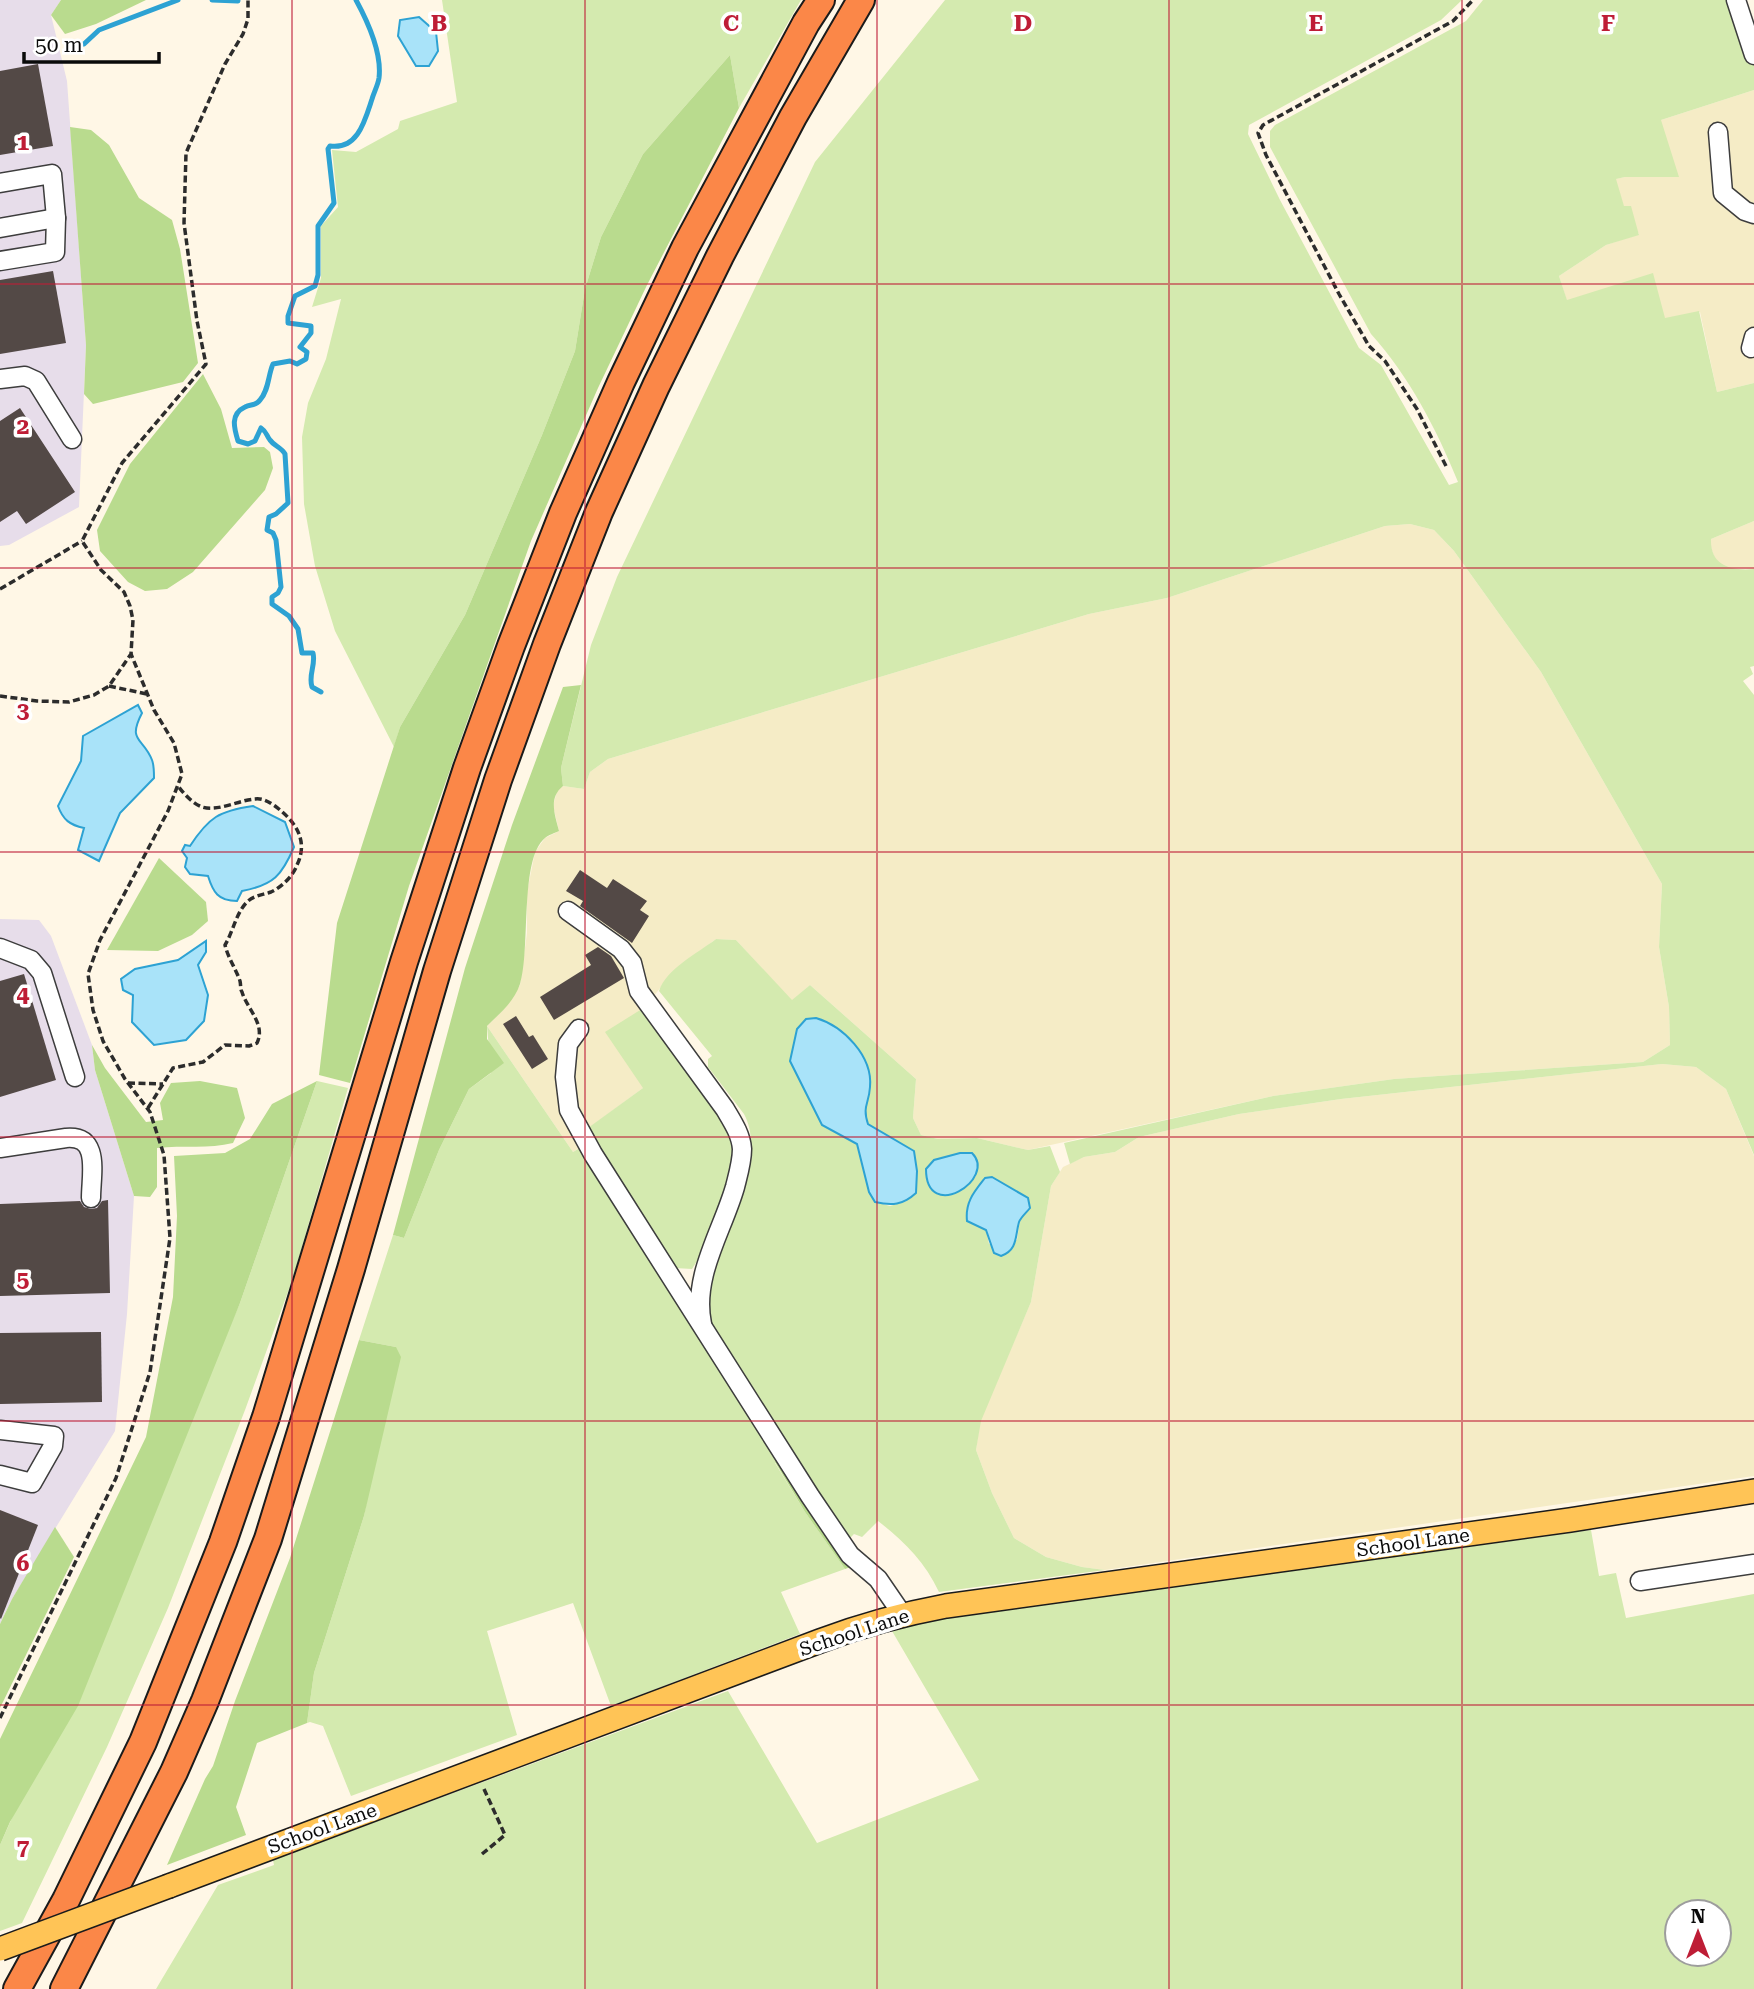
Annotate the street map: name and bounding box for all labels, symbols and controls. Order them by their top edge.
text: B [431,10,447,37]
text: C [723,10,739,37]
text: D [1014,10,1032,37]
text: E [1309,10,1323,37]
text: F [1601,10,1615,37]
scale bar [24,21,159,65]
text: 50 m [35,33,83,57]
text: 1 [17,129,30,156]
text: 2 [17,413,29,440]
text: 3 [17,697,30,724]
text: 4 [17,981,30,1008]
text: 5 [17,1266,30,1293]
street label: School Lane [1355,1523,1471,1562]
text: 6 [17,1550,30,1577]
street label: School Lane [796,1604,912,1661]
street label: School Lane [265,1798,380,1859]
text: 7 [17,1834,30,1861]
north arrow [1663,1898,1733,1968]
text: N [1691,1905,1706,1928]

